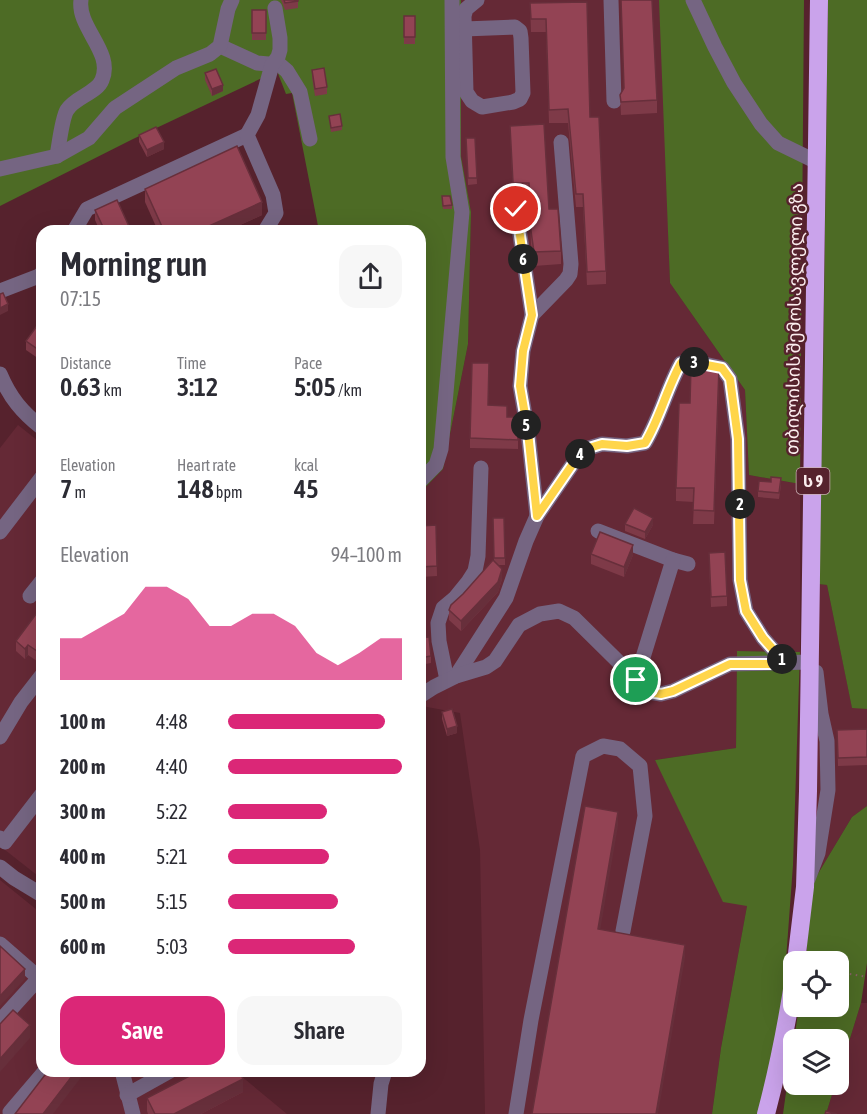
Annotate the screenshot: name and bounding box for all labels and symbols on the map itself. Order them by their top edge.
pin [490,183,541,234]
street label: თბილისის შემოსავლელი გზა [781,183,808,455]
pin: 6 [508,244,538,274]
pin: 3 [679,347,709,377]
pin: 5 [511,410,541,440]
pin: 4 [565,439,595,469]
road number: ს 9 [796,468,830,494]
pin: 2 [725,489,755,519]
pin: 1 [767,644,797,674]
pin [610,654,661,705]

